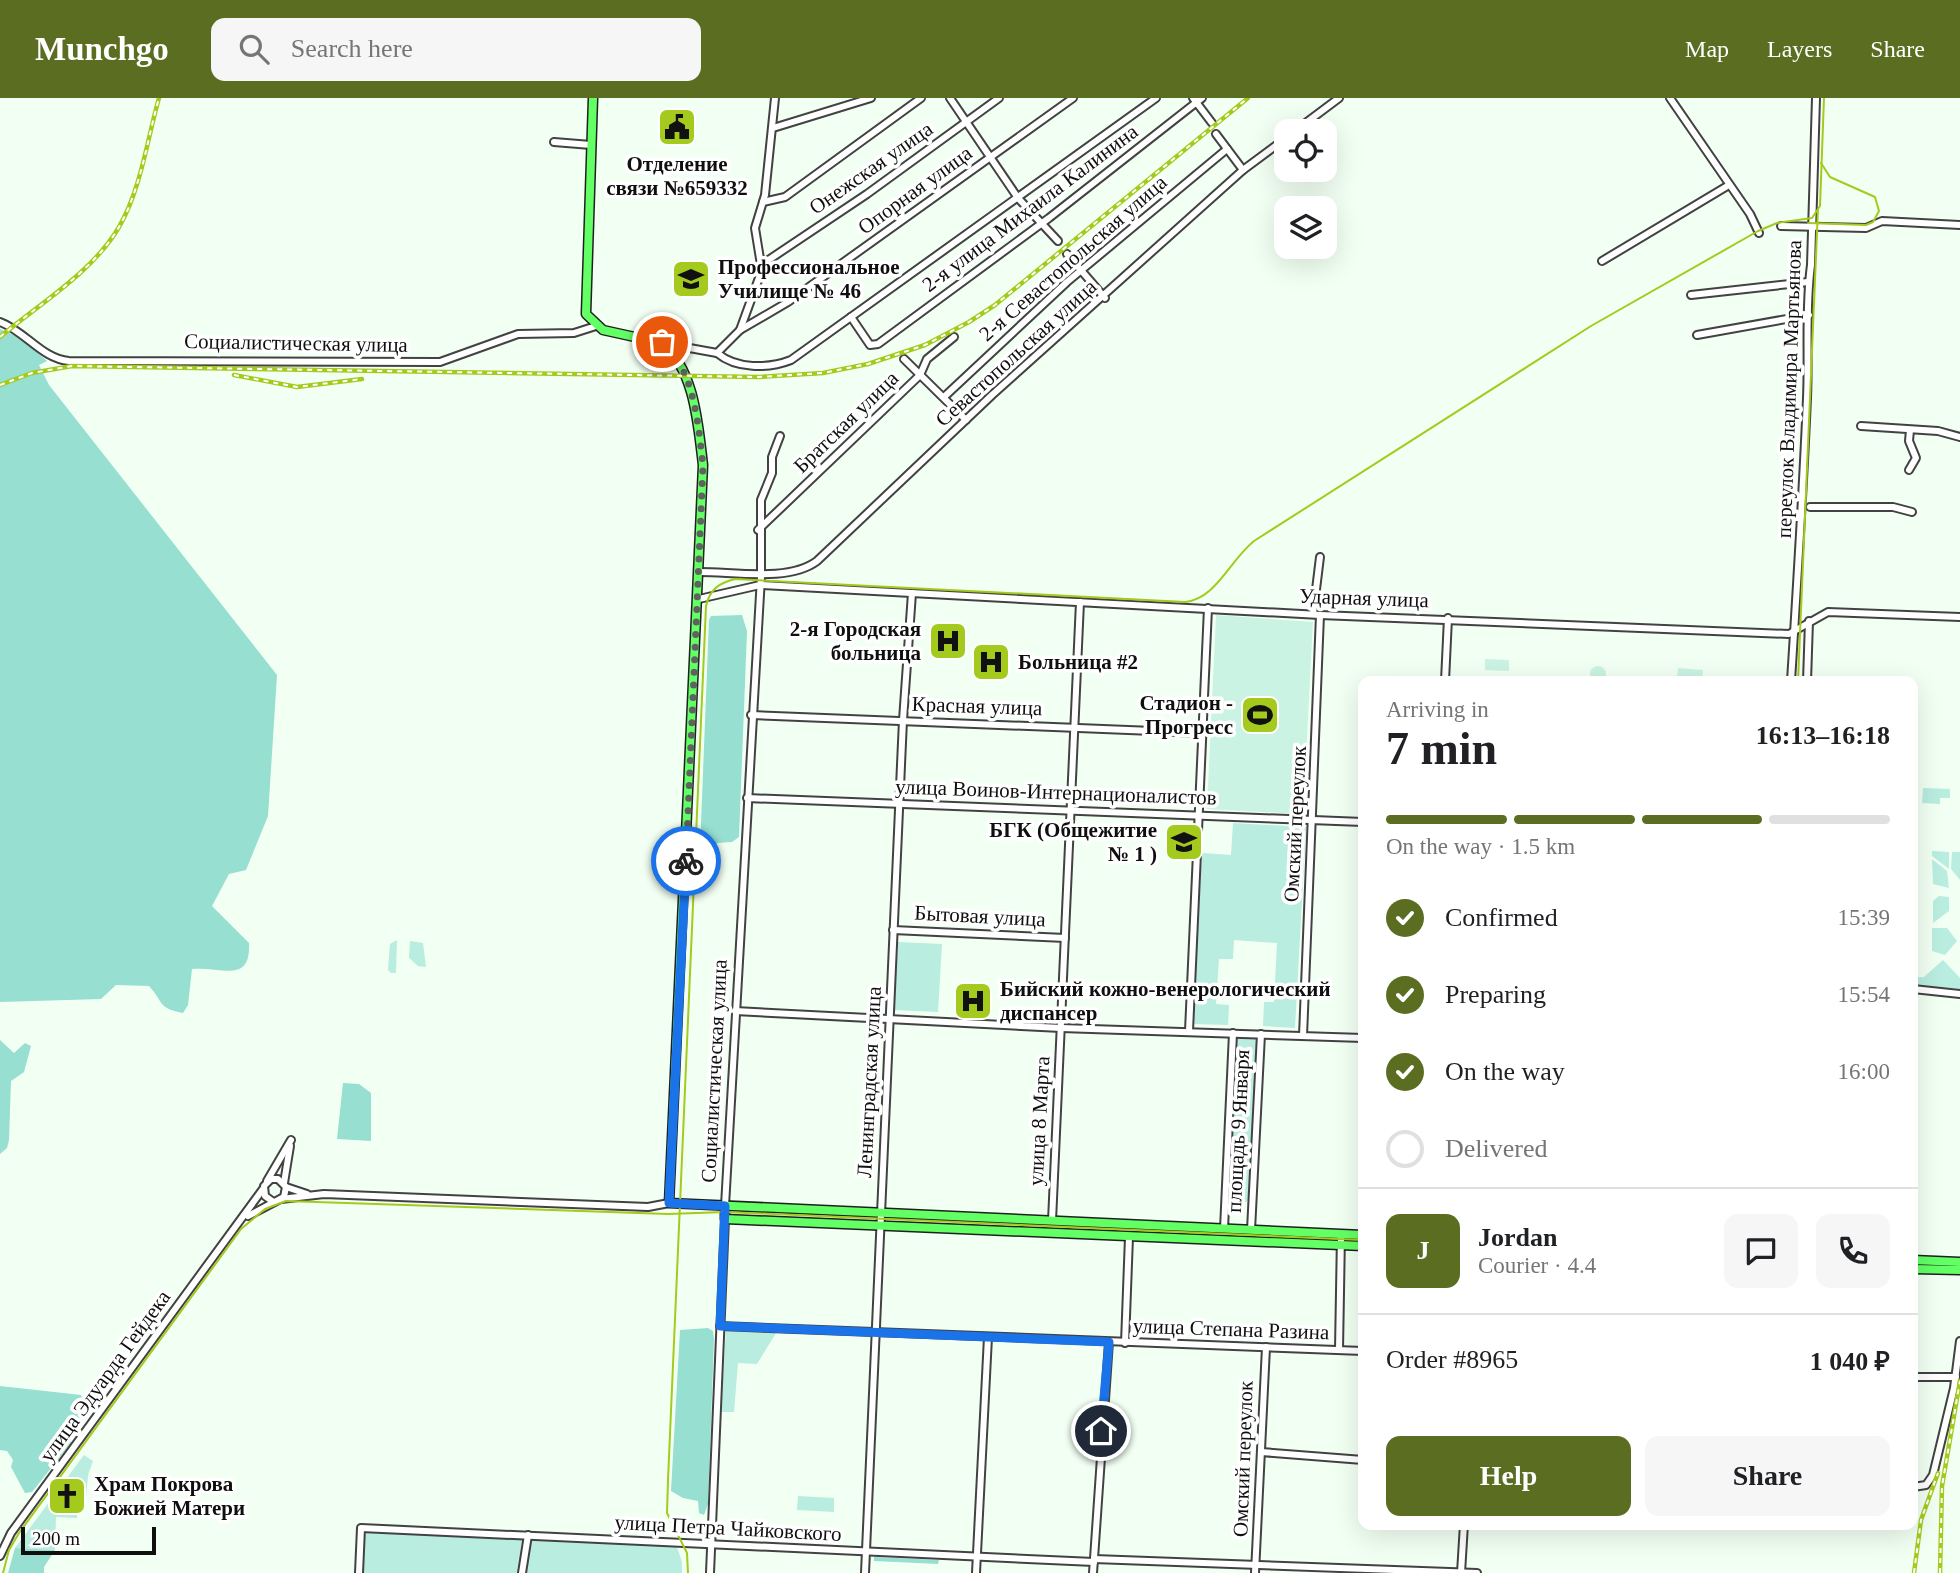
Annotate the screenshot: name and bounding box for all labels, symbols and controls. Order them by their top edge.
search box [211,18,701,81]
icon: search [235,30,273,68]
text: Munchgo [35,31,169,67]
text: Search here [291,34,413,63]
text: Map [1685,36,1729,62]
text: Layers [1767,36,1832,62]
text: Share [1870,36,1925,62]
public building icon: Отделение связи №659332 [656,106,698,148]
street label: Онежская улица [805,116,938,219]
street label: 2-я улица Михаила Калинина [918,119,1143,297]
map controls [1274,119,1337,259]
button: locate [1274,119,1337,182]
street label: Опорная улица [853,140,977,239]
place label: Отделение связи №659332 [606,152,748,200]
street label: 2-я Севастопольская улица [974,170,1172,346]
button: layers [1274,196,1337,259]
street label: переулок Владимира Мартьянова [1772,239,1806,539]
place label: Профессиональное Училище № 46 [718,255,899,303]
school or university icon: Профессиональное Училище № 46 [670,258,712,300]
street label: Севастопольская улица [931,274,1102,432]
pin [632,312,692,372]
icon: bag [643,323,681,361]
street label: Социалистическая улица [184,329,409,357]
street label: Братская улица [789,366,904,478]
street label: Ударная улица [1299,584,1430,612]
place label: 2-я Городская больница [790,617,921,665]
hospital icon: 2-я Городская больница [927,620,969,662]
hospital icon: Больница #2 [970,641,1012,683]
place label: Больница #2 [1018,650,1138,674]
place label: Стадион - Прогресс [1139,691,1233,739]
street label: Красная улица [911,692,1043,720]
sports icon: Стадион - Прогресс [1239,694,1281,736]
text: Arriving in [1386,697,1489,722]
text: 16:13–16:18 [1756,721,1890,750]
text: 7 min [1386,723,1497,774]
street label: Омский переулок [1279,745,1311,903]
street label: улица Воинов-Интернационалистов [895,774,1217,810]
place label: БГК (Общежитие № 1 ) [989,818,1157,866]
school or university icon: БГК (Общежитие № 1 ) [1163,821,1205,863]
courier [651,826,721,896]
text: On the way · 1.5 km [1386,834,1575,859]
icon: bike [667,842,705,880]
icon: check [1386,899,1424,937]
street label: Бытовая улица [914,901,1047,931]
text: Confirmed [1445,903,1558,932]
text: 15:39 [1838,905,1890,930]
street label: Социалистическая улица [696,958,732,1183]
icon: check [1386,976,1424,1014]
place label: Бийский кожно-венерологический диспансер [1000,977,1331,1025]
hospital icon: Бийский кожно-венерологический диспансер [952,980,994,1022]
text: Preparing [1445,980,1546,1009]
text: 15:54 [1838,982,1890,1007]
street label: Ленинградская улица [852,985,886,1178]
street label: площадь 9 Января [1222,1048,1254,1213]
icon: check [1386,1053,1424,1091]
street label: улица 8 Марта [1024,1055,1054,1186]
text: On the way [1445,1057,1565,1086]
text: 16:00 [1838,1059,1890,1084]
text: Delivered [1445,1134,1548,1163]
button: chat [1724,1214,1798,1288]
button: phone [1816,1214,1890,1288]
text: Jordan [1478,1223,1557,1252]
text: J [1417,1236,1430,1265]
text: Courier · 4.4 [1478,1253,1596,1278]
street label: улица Эдуарда Гейдека [35,1285,176,1467]
street label: улица Степана Разина [1132,1314,1330,1344]
text: Order #8965 [1386,1345,1518,1374]
text: 1 040 ₽ [1810,1347,1890,1376]
street label: Омский переулок [1228,1380,1258,1538]
pin [1071,1401,1131,1461]
icon: home [1082,1412,1120,1450]
button: Help [1386,1436,1631,1516]
button: Share [1645,1436,1890,1516]
place label: Храм Покрова Божией Матери [94,1472,245,1520]
church icon: Храм Покрова Божией Матери [46,1475,88,1517]
street label: улица Петра Чайковского [614,1510,842,1546]
scale bar [21,1524,156,1556]
text: 200 m [32,1528,80,1549]

